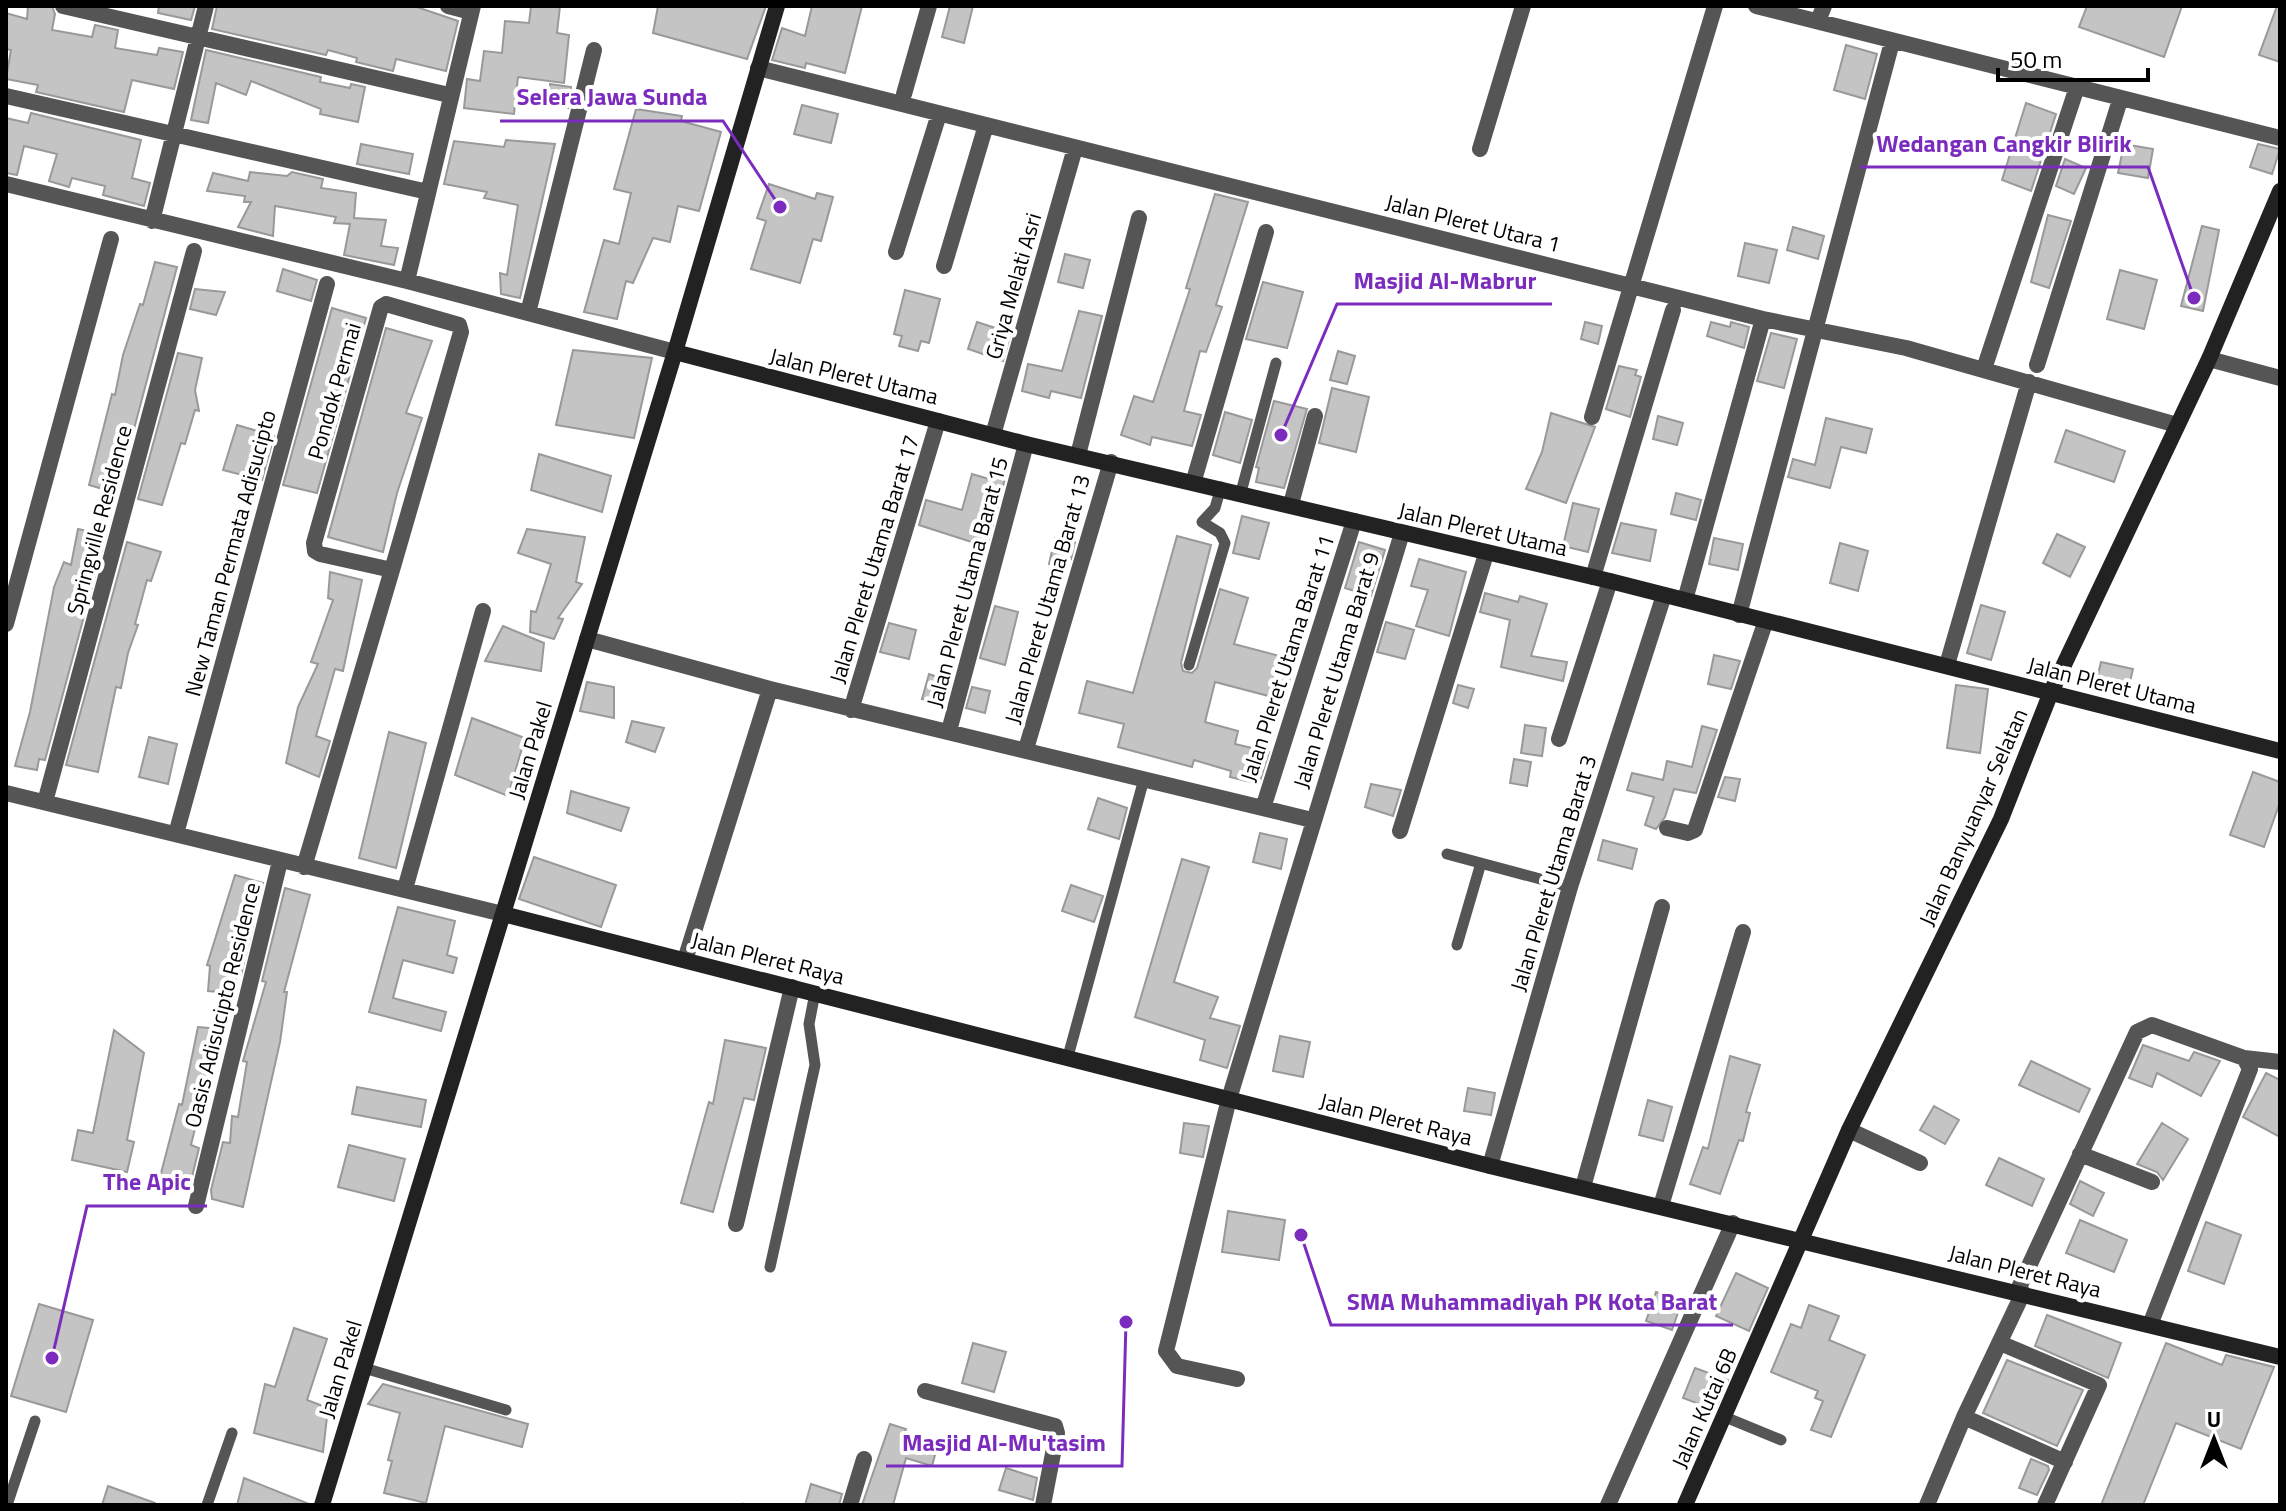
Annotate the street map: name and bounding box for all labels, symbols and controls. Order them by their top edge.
scale bar [1998,32,2148,82]
text: 50 m [2010,41,2062,77]
callout: Selera Jawa Sunda [500,73,723,121]
text: Selera Jawa Sunda [516,78,708,114]
callout: Wedangan Cangkir Blirik [1860,119,2148,167]
text: Wedangan Cangkir Blirik [1876,125,2132,161]
street label: Jalan Pleret Utara 1 [1382,185,1564,261]
street label: Griya Melati Asri [976,209,1050,363]
callout: Masjid Al-Mabrur [1337,256,1552,304]
text: Masjid Al-Mabrur [1354,262,1536,298]
street label: Pondok Permai [298,319,370,463]
street label: Jalan Pleret Utama [766,339,942,413]
street label: New Taman Permata Adisucipto [175,406,285,700]
street label: Springville Residence [57,421,141,619]
street label: Jalan Pleret Utama Barat 17 [820,431,928,687]
street label: Jalan Pleret Utama Barat 15 [917,453,1017,711]
street label: Jalan Pleret Utama Barat 13 [995,470,1099,728]
street label: Jalan Pleret Utama [1395,493,1571,565]
street label: Jalan Pleret Utama Barat 11 [1231,530,1343,786]
street label: Jalan Pleret Utama Barat 9 [1284,548,1388,792]
street label: Jalan Pleret Utama [2024,648,2200,722]
street label: Jalan Pakel [499,697,561,803]
street label: Jalan Banyuanyar Selatan [1910,703,2036,931]
street label: Jalan Pleret Utama Barat 3 [1501,751,1605,995]
street label: Oasis Adisucipto Residence [175,879,269,1131]
street label: Jalan Pleret Raya [688,923,848,993]
street label: Jalan Pleret Raya [1316,1084,1476,1154]
callout: The Apic [87,1158,207,1206]
text: The Apic [103,1163,191,1199]
street label: Jalan Pleret Raya [1945,1236,2105,1306]
callout: SMA Muhammadiyah PK Kota Barat [1331,1277,1733,1325]
text: SMA Muhammadiyah PK Kota Barat [1347,1283,1718,1319]
street label: Jalan Pakel [309,1316,371,1422]
street label: Jalan Kutai 6B [1662,1342,1746,1474]
north arrow [2174,1399,2254,1479]
text: U [2207,1402,2221,1436]
callout: Masjid Al-Mu'tasim [886,1418,1122,1466]
text: Masjid Al-Mu'tasim [902,1424,1106,1460]

